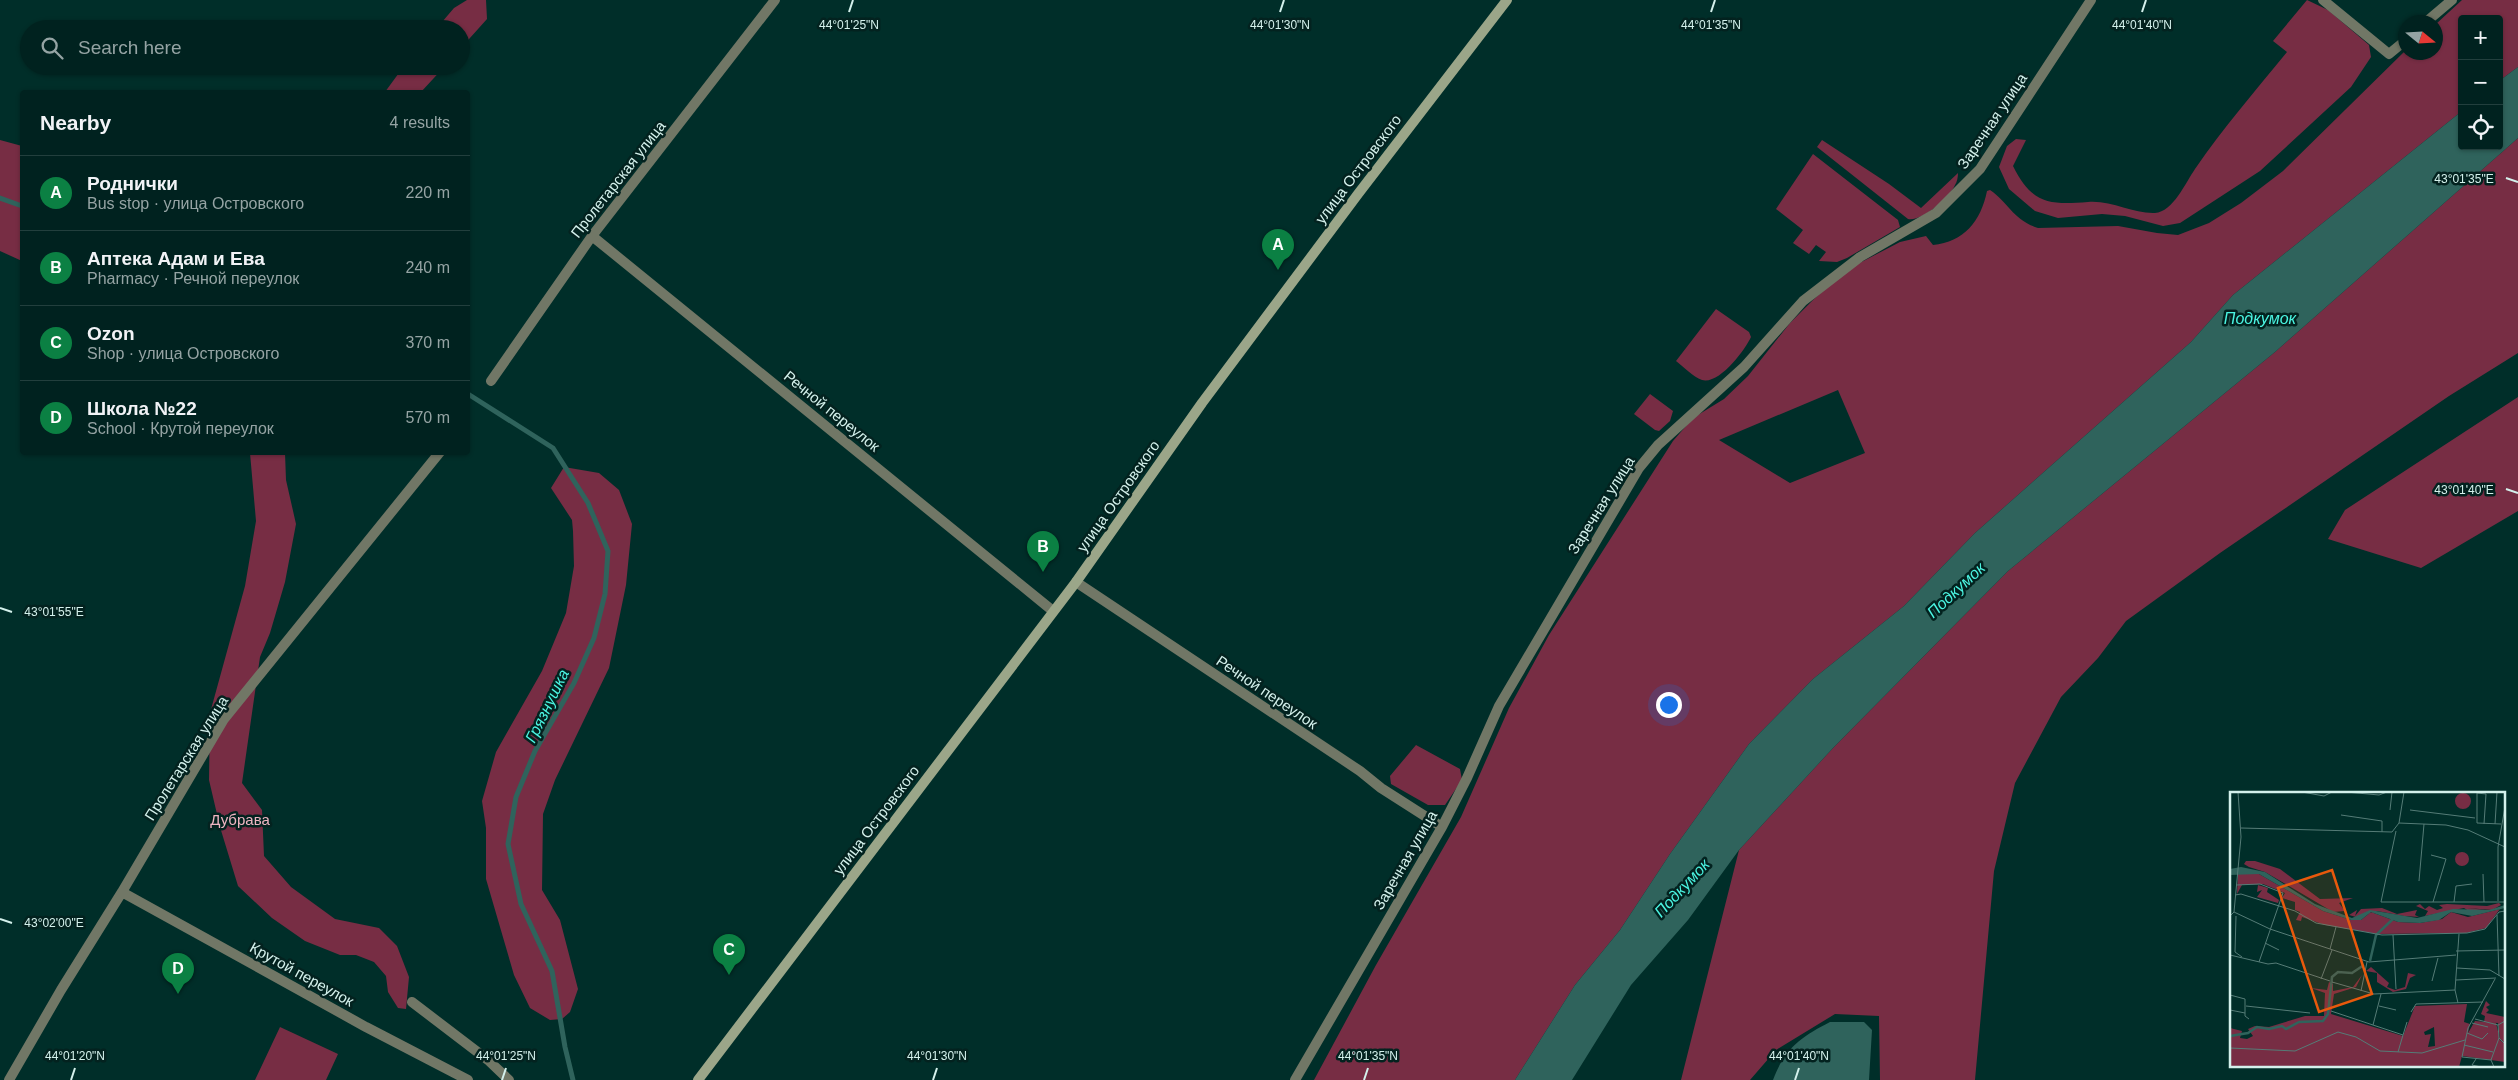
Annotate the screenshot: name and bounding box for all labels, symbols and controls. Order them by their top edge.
north arrow [2398,15,2443,60]
map controls [2458,15,2503,150]
button: + [2458,15,2503,60]
text: 44°01'25"N [819,18,879,32]
text: 44°01'30"N [1250,18,1310,32]
text: 44°01'35"N [1681,18,1741,32]
text: 44°01'40"N [2112,18,2172,32]
search box [20,20,470,75]
icon: search [38,34,66,62]
text: Search here [78,37,182,58]
button: − [2458,60,2503,105]
street label: Заречная улица [1954,69,2031,172]
button: locate [2458,105,2503,150]
text: Nearby [40,111,111,134]
street label: улица Островского [1311,111,1405,227]
text: 4 results [390,114,450,131]
street label: Пролетарская улица [567,117,669,241]
text: 43°01'35"E [2434,172,2494,186]
text: Роднички [87,173,178,194]
text: A [50,184,62,201]
text: 220 m [406,184,450,201]
text: Bus stop · улица Островского [87,195,304,212]
pin: A [1262,229,1294,270]
text: Аптека Адам и Ева [87,248,265,269]
text: B [50,259,62,276]
text: 240 m [406,259,450,276]
text: Pharmacy · Речной переулок [87,270,299,287]
water label: Подкумок [2224,310,2298,327]
text: Ozon [87,323,135,344]
text: C [50,334,62,351]
text: 370 m [406,334,450,351]
text: Shop · улица Островского [87,345,279,362]
street label: Речной переулок [781,367,884,455]
text: Школа №22 [87,398,197,419]
text: D [50,409,62,426]
text: 570 m [406,409,450,426]
text: School · Крутой переулок [87,420,274,437]
street label: улица Островского [1073,437,1163,555]
street label: Заречная улица [1564,453,1638,557]
text: 43°01'40"E [2434,483,2494,497]
pin: B [1027,531,1059,572]
water label: Подкумок [1924,558,1989,621]
text: 43°01'55"E [24,605,84,619]
street label: Речной переулок [1213,652,1321,732]
water label: Грязнушка [522,667,572,745]
street label: Пролетарская улица [141,692,232,823]
your location [1656,692,1682,718]
street label: улица Островского [829,762,923,878]
inset map [2230,792,2506,1068]
street label: Заречная улица [1370,807,1441,913]
park label: Дубрава [210,811,270,828]
water label: Подкумок [1651,855,1714,920]
text: 43°02'00"E [24,916,84,930]
pin: C [713,934,745,975]
street label: Крутой переулок [247,938,357,1010]
pin: D [162,953,194,994]
text: 44°01'20"N [45,1049,105,1063]
text: 44°01'25"N [476,1049,536,1063]
text: 44°01'30"N [907,1049,967,1063]
text: 44°01'35"N [1338,1049,1398,1063]
text: 44°01'40"N [1769,1049,1829,1063]

